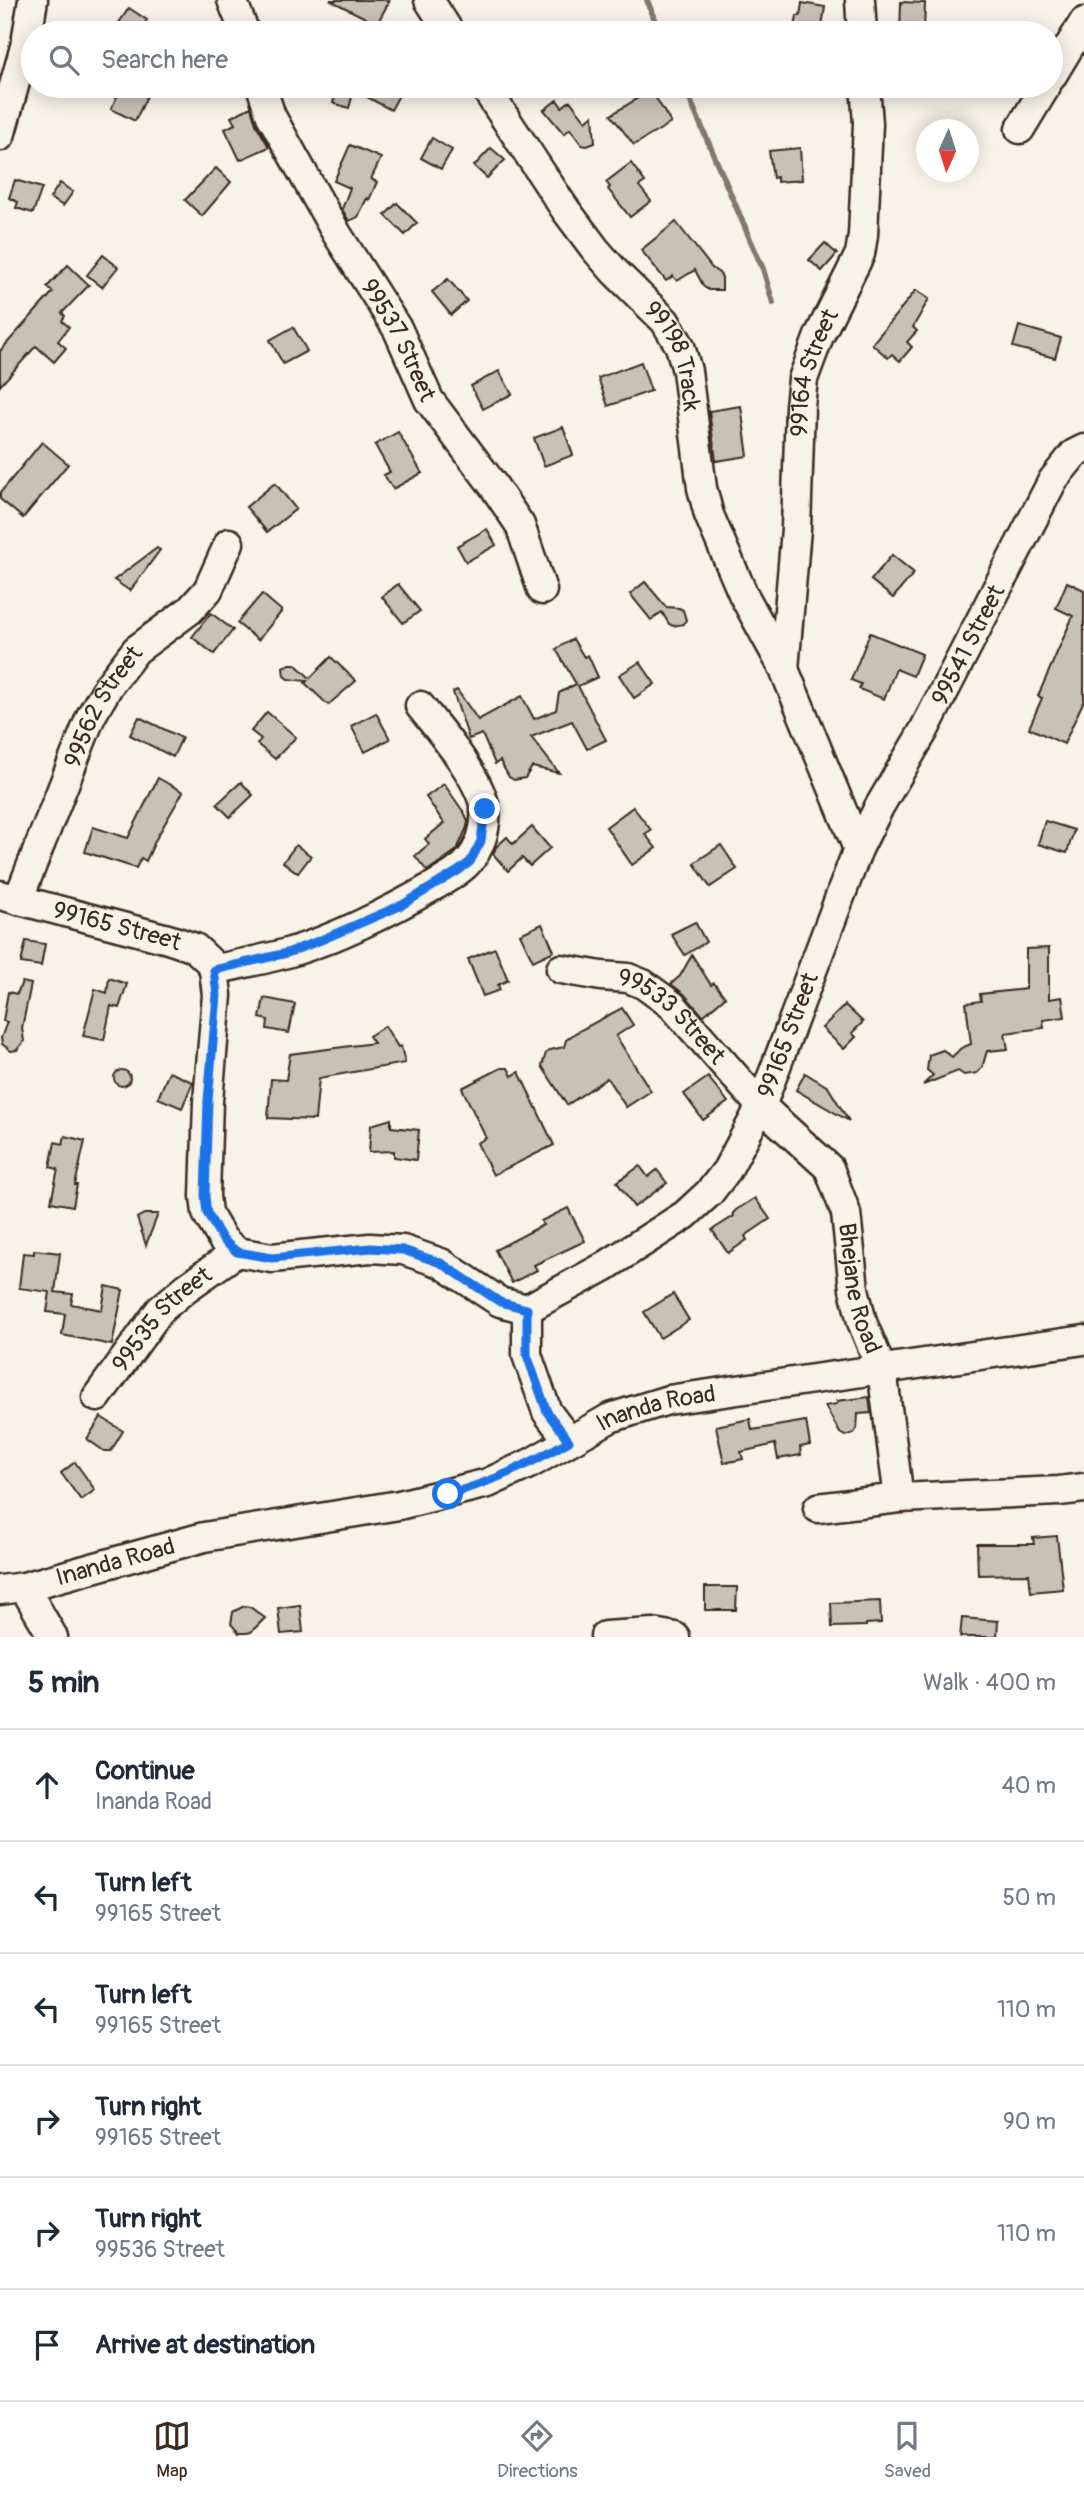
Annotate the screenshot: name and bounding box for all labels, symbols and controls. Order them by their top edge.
search box [21,21,1063,98]
icon: search [45,41,83,79]
text: Search here [101,44,228,76]
north arrow [916,119,979,182]
street label: 99537 Street [354,274,442,406]
street label: 99198 Track [638,295,706,413]
street label: 99164 Street [785,304,845,437]
street label: 99541 Street [925,580,1012,710]
street label: 99562 Street [58,640,149,771]
route end [469,793,500,824]
street label: 99165 Street [50,895,185,957]
street label: 99533 Street [618,963,732,1071]
street label: 99165 Street [751,968,825,1102]
street label: Bhejane Road [832,1222,888,1358]
street label: 99535 Street [106,1260,218,1378]
street label: Inanda Road [591,1379,717,1438]
route start [432,1478,463,1509]
street label: Inanda Road [53,1532,178,1592]
text: 5 min [28,1664,99,1701]
text: Walk · 400 m [923,1668,1056,1697]
text: Continue [95,1755,195,1787]
icon: ahead [28,1766,66,1804]
text: 40 m [1002,1771,1056,1800]
text: Inanda Road [95,1787,212,1816]
text: Turn left [95,1867,191,1899]
icon: left [28,1878,66,1916]
text: 50 m [1002,1883,1056,1912]
text: 99165 Street [95,1899,221,1928]
text: Turn left [95,1979,191,2011]
icon: left [28,1990,66,2028]
text: 110 m [997,1995,1056,2024]
text: 99165 Street [95,2011,221,2040]
text: Turn right [95,2091,201,2123]
icon: right [28,2102,66,2140]
text: 90 m [1003,2107,1056,2136]
text: 99165 Street [95,2123,221,2152]
text: Turn right [95,2203,201,2235]
icon: right [28,2214,66,2252]
text: 110 m [997,2219,1056,2248]
text: 99536 Street [95,2235,225,2264]
icon: arrive [28,2326,66,2364]
text: Arrive at destination [95,2329,315,2361]
tab: Map [153,2417,191,2483]
tab: Directions [497,2417,578,2483]
tab: Saved [884,2417,931,2483]

